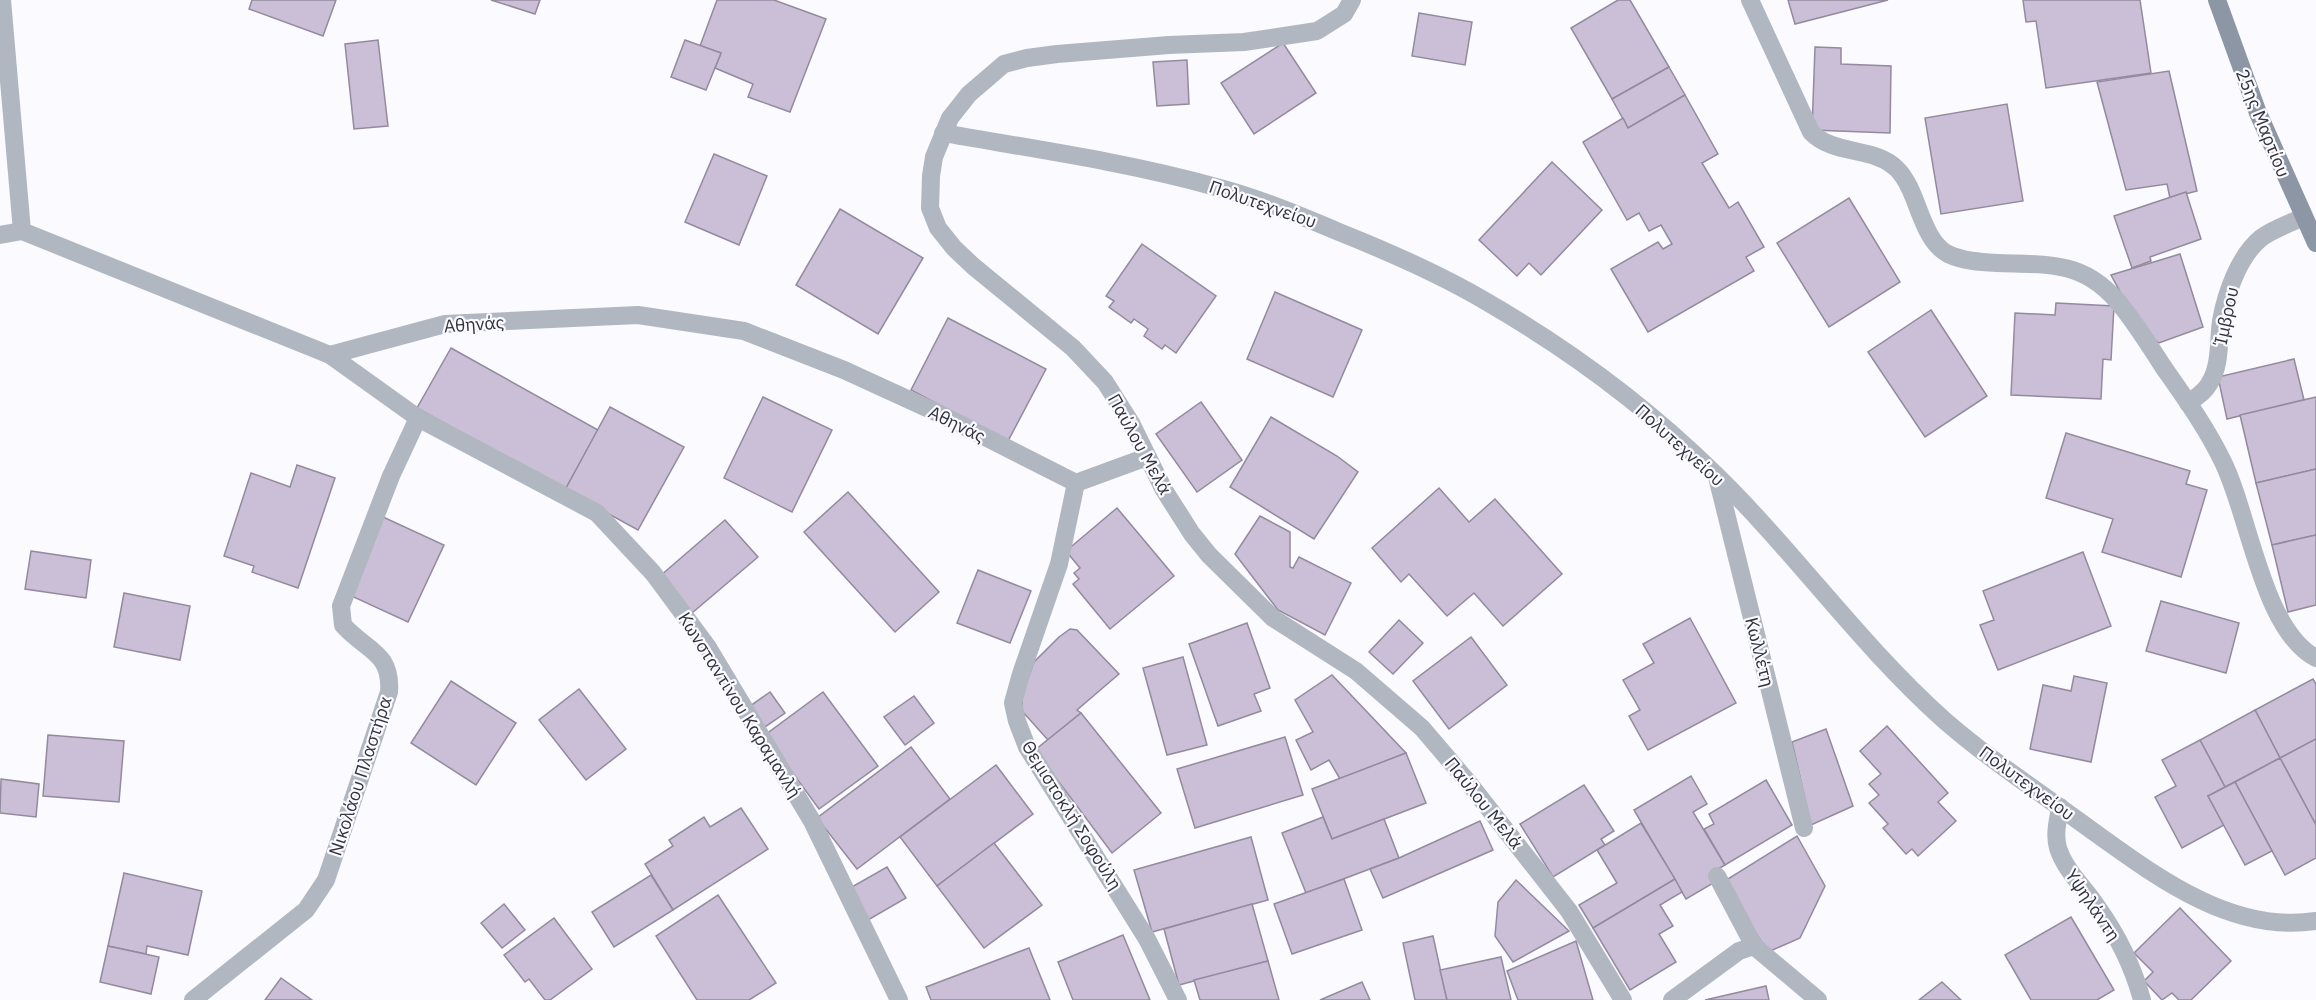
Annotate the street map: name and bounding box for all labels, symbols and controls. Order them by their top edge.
street label: 25ης Μαρτίου [2231,65,2295,181]
street label: Πολυτεχνείου [1206,175,1320,233]
street label: Ίμβρου [2208,285,2243,348]
street label: Αθηνάς [443,310,505,338]
street label: Παύλου Μελά [1103,389,1177,499]
street label: Πολυτεχνείου [1631,399,1729,491]
street label: Αθηνάς [925,400,990,448]
street label: Κωνσταντίνου Καραμανλή [673,608,807,802]
street label: Κωλλέτη [1740,615,1780,689]
street label: Νικολάου Πλαστήρα [323,693,397,859]
street label: Θεμιστοκλή Σοφούλη [1017,736,1127,894]
street label: Πολυτεχνείου [1975,741,2079,825]
street label: Παύλου Μελά [1440,752,1528,854]
street label: Υψηλάντη [2060,864,2126,946]

